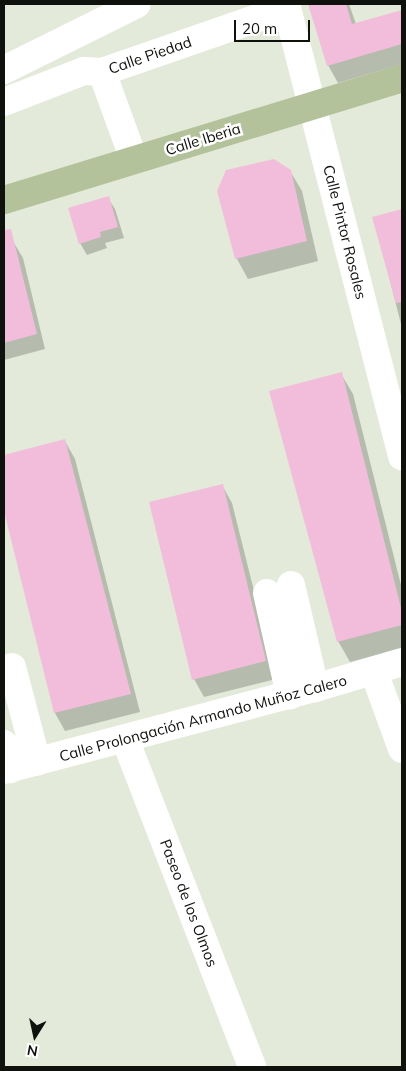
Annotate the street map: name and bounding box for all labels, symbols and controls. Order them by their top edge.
scale bar [236,10,312,42]
text: 20 m [242,19,277,38]
street label: Calle Piedad [106,32,194,78]
street label: Calle Iberia [163,119,243,159]
street label: Calle Pintor Rosales [320,163,370,301]
street label: Calle Prolongación Armando Muñoz Calero [57,671,349,765]
street label: Paseo de los Olmos [156,837,222,969]
north arrow [10,1011,60,1061]
text: N [26,1041,39,1061]

